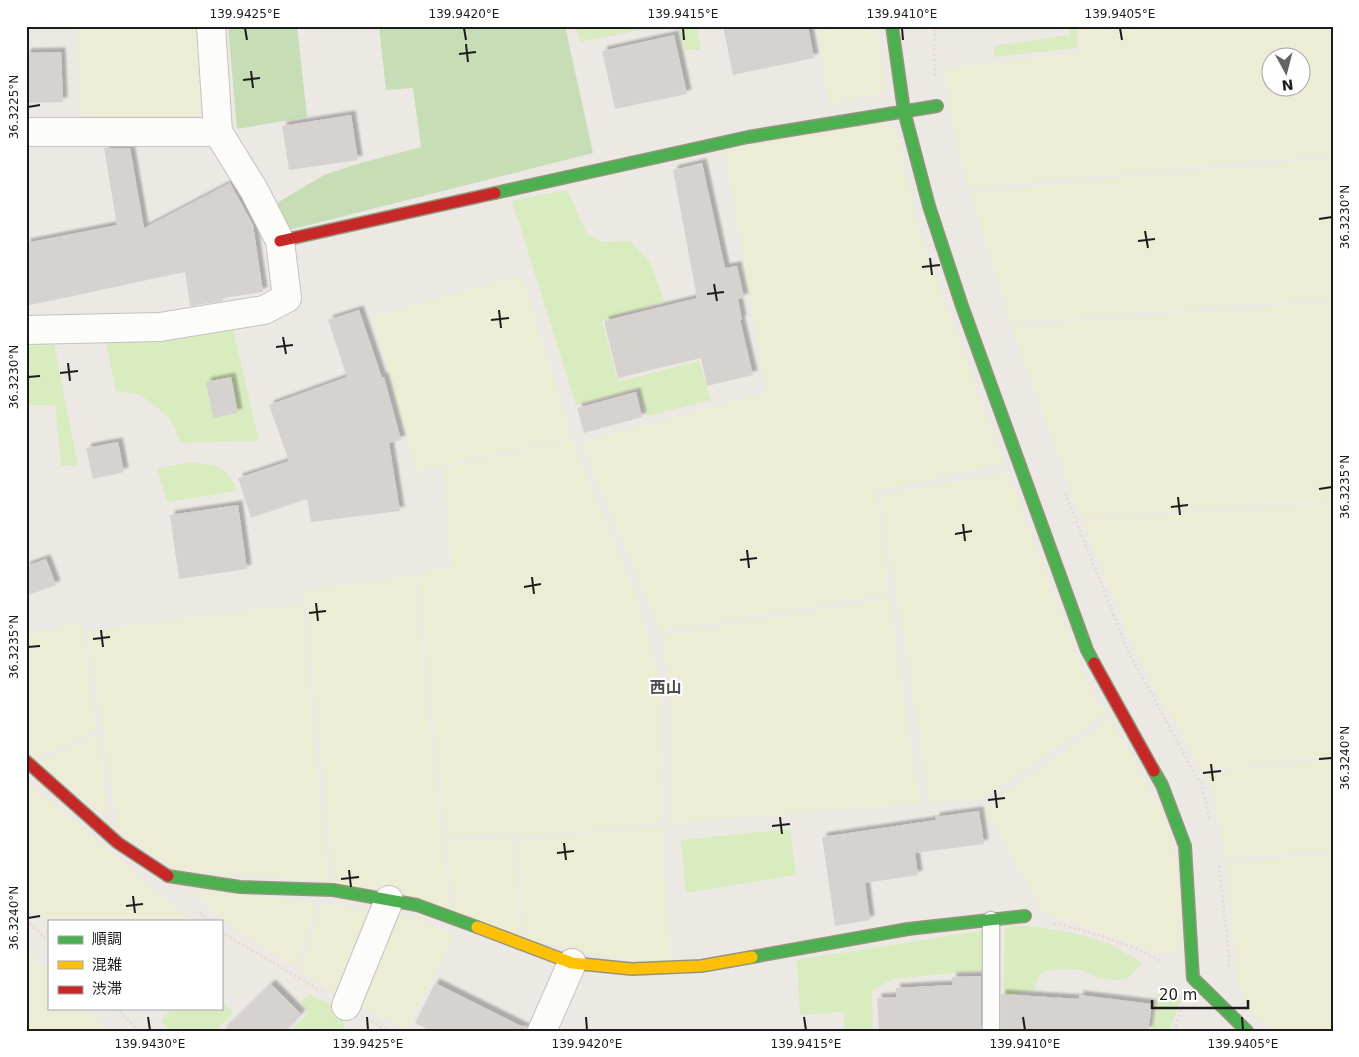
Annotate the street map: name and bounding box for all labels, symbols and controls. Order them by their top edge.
text: 139.9425°E [210,7,280,21]
text: 139.9420°E [429,7,499,21]
text: 139.9415°E [648,7,718,21]
text: 139.9410°E [867,7,937,21]
text: 139.9405°E [1085,7,1155,21]
north arrow [1262,48,1312,98]
text: 36.3225°N [7,75,21,139]
text: N [1281,76,1294,94]
text: 36.3230°N [1338,185,1352,249]
text: 36.3230°N [7,345,21,409]
text: 36.3235°N [1338,455,1352,519]
text: 36.3235°N [7,615,21,679]
district label: 西山 [650,678,682,697]
text: 36.3240°N [1338,726,1352,790]
text: 36.3240°N [7,886,21,950]
legend [48,920,222,1010]
text: 順調 [92,930,122,948]
text: 混雑 [92,956,122,974]
scale bar [1152,977,1248,1009]
text: 渋滞 [92,980,122,998]
text: 20 m [1159,986,1197,1004]
text: 139.9430°E [115,1037,185,1051]
text: 139.9425°E [333,1037,403,1051]
text: 139.9420°E [552,1037,622,1051]
text: 139.9415°E [771,1037,841,1051]
text: 139.9410°E [990,1037,1060,1051]
text: 139.9405°E [1208,1037,1278,1051]

